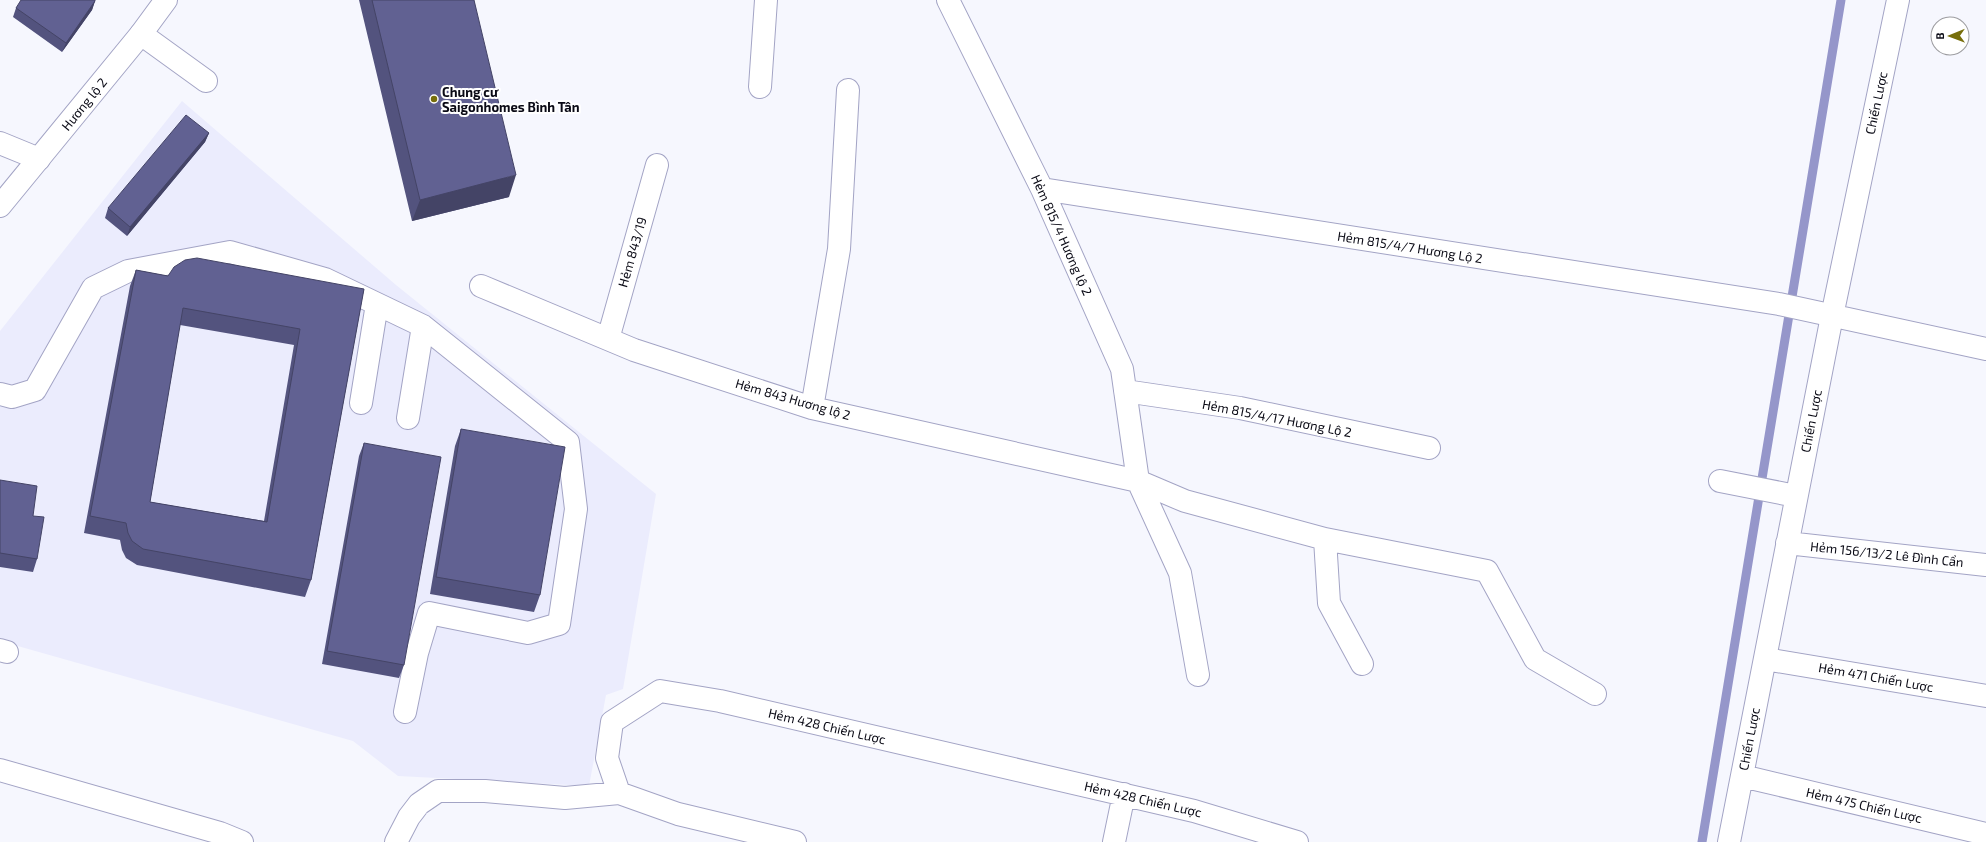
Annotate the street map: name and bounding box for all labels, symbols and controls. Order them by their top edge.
north arrow [1930,16,1970,56]
text: B [1933,33,1946,40]
street label: Chiến Lược [1862,70,1890,136]
street label: Hương lộ 2 [58,74,110,134]
place label: Chung cư Saigonhomes Bình Tân [442,84,580,115]
marker: Chung cư Saigonhomes Bình Tân [429,94,439,104]
street label: Hẻm 815/4 Hương lộ 2 [1028,172,1096,298]
street label: Hẻm 843/19 [614,215,650,289]
street label: Hẻm 815/4/7 Hương Lộ 2 [1336,228,1484,266]
street label: Hẻm 843 Hương lộ 2 [734,375,852,423]
street label: Chiến Lược [1797,388,1825,454]
street label: Hẻm 815/4/17 Hương Lộ 2 [1201,396,1353,440]
street label: Hẻm 156/13/2 Lê Đình Cẩn [1810,538,1964,570]
street label: Hẻm 471 Chiến Lược [1817,659,1935,695]
street label: Hẻm 428 Chiến Lược [767,705,887,747]
street label: Chiến Lược [1735,706,1763,772]
street label: Hẻm 428 Chiến Lược [1083,778,1203,820]
street label: Hẻm 475 Chiến Lược [1805,784,1923,826]

